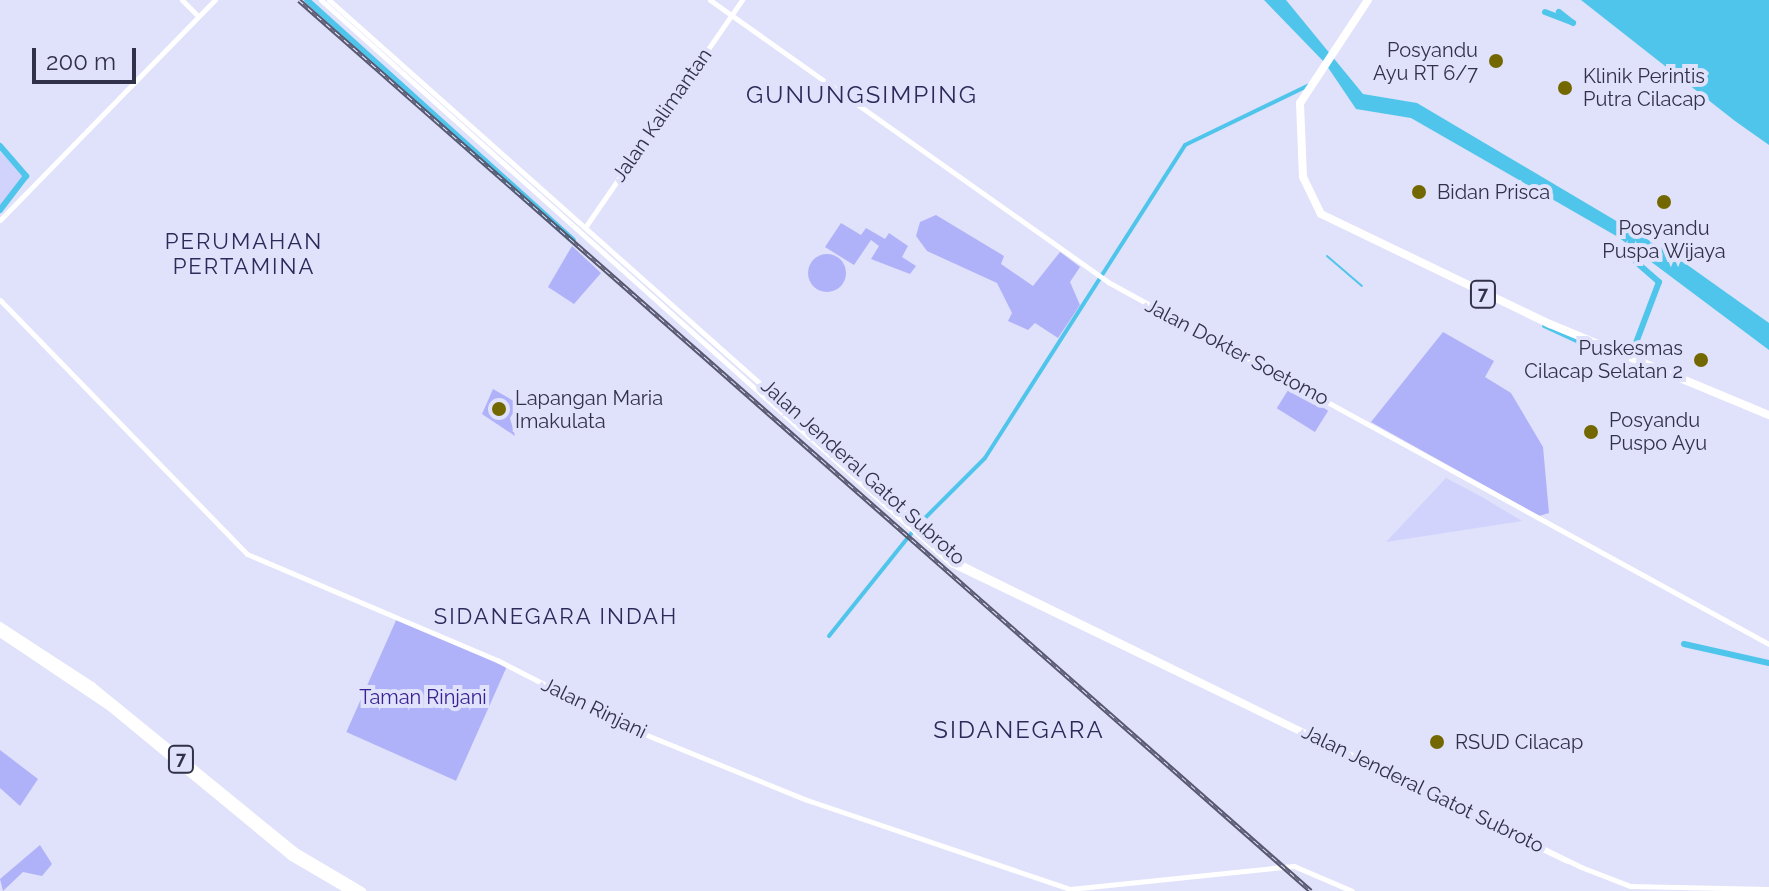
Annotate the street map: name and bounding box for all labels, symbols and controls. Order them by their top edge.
scale bar [36,32,140,82]
place label: Posyandu Ayu RT 6/7 [1372,38,1478,85]
street label: Jalan Kalimantan [607,44,717,186]
text: 200 m [46,47,116,76]
marker: Posyandu Ayu RT 6/7 [1485,50,1507,72]
place label: Klinik Perintis Putra Cilacap [1583,64,1706,111]
marker: Klinik Perintis Putra Cilacap [1554,77,1576,99]
district label: GUNUNGSIMPING [746,81,978,109]
place label: Bidan Prisca [1437,180,1550,204]
marker: Bidan Prisca [1408,181,1430,203]
marker: Posyandu Puspa Wijaya [1653,191,1675,213]
place label: Posyandu Puspa Wijaya [1602,216,1726,263]
district label: PERUMAHAN PERTAMINA [165,228,323,280]
road number: 7 [1469,280,1497,308]
street label: Jalan Dokter Soetomo [1141,293,1333,411]
place label: Puskesmas Cilacap Selatan 2 [1524,336,1683,383]
marker: Puskesmas Cilacap Selatan 2 [1690,349,1712,371]
street label: Jalan Jenderal Gatot Subroto [756,374,970,570]
place label: Lapangan Maria Imakulata [515,386,663,433]
marker: Lapangan Maria Imakulata [490,400,508,418]
place label: Posyandu Puspo Ayu [1609,408,1708,455]
marker: Posyandu Puspo Ayu [1580,421,1602,443]
district label: SIDANEGARA INDAH [433,604,679,630]
street label: Jalan Rinjani [538,672,650,744]
park label: Taman Rinjani [359,685,487,709]
district label: SIDANEGARA [933,716,1105,744]
street label: Jalan Jenderal Gatot Subroto [1298,720,1548,858]
place label: RSUD Cilacap [1455,730,1583,754]
marker: RSUD Cilacap [1426,731,1448,753]
road number: 7 [167,745,195,773]

